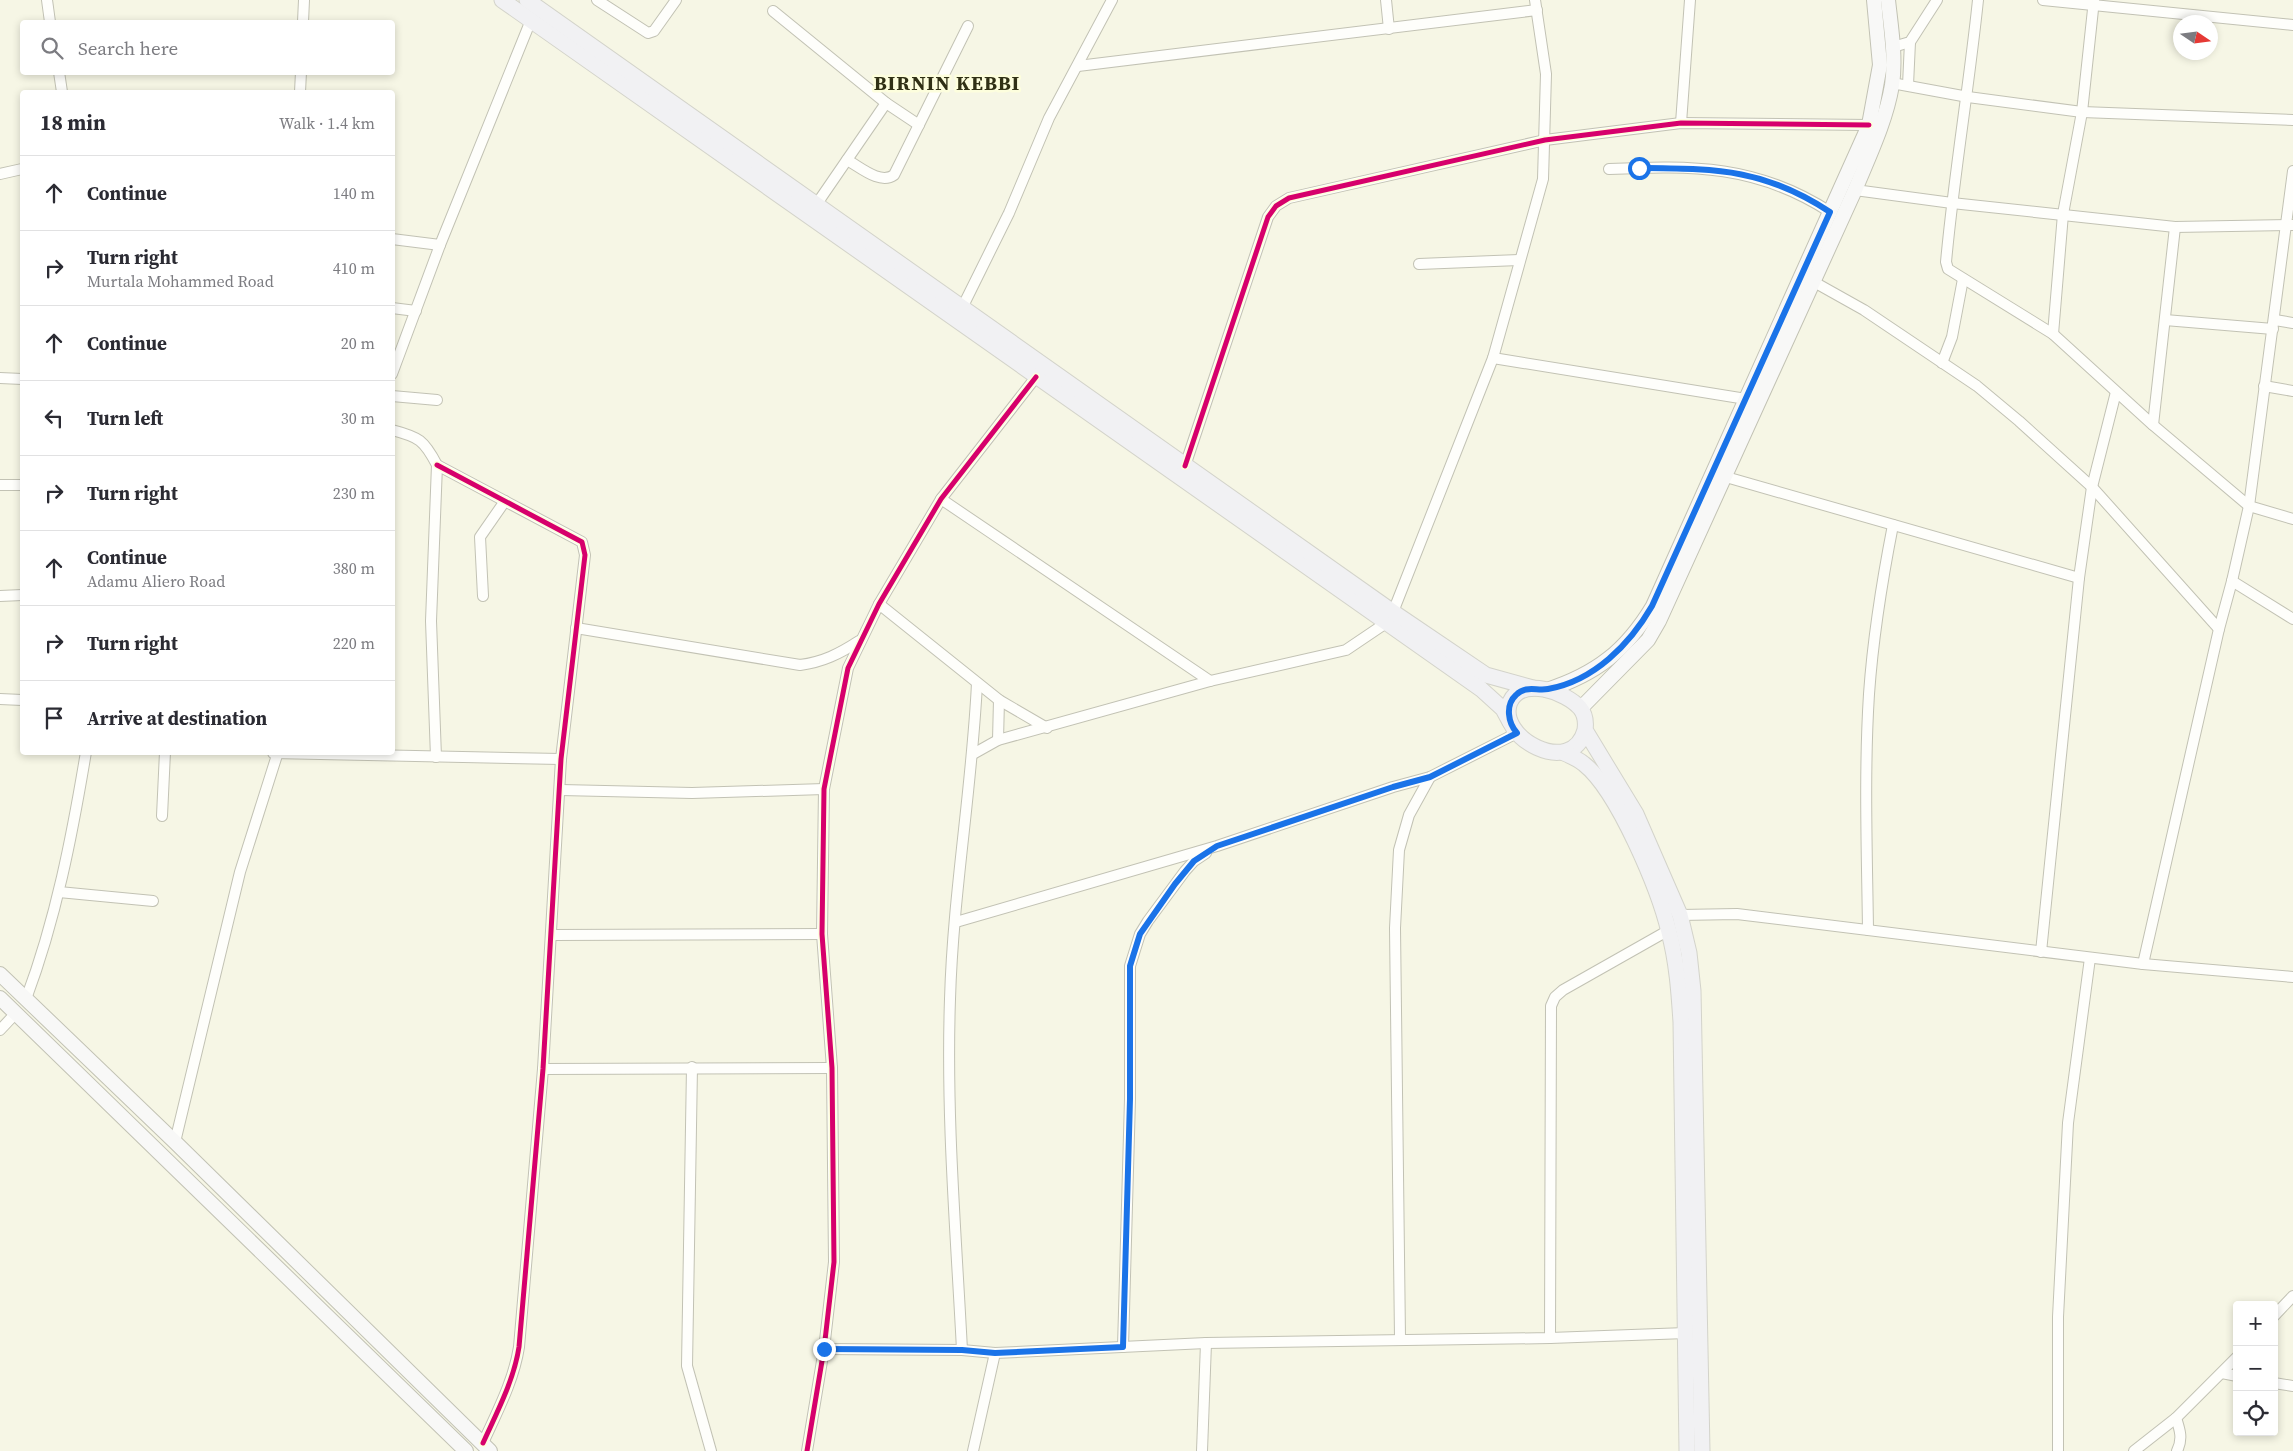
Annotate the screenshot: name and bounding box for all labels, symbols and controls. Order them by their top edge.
north arrow [2173,15,2218,60]
search box [20,20,395,75]
icon: search [38,34,66,62]
text: Search here [78,35,178,61]
district label: BIRNIN KEBBI [874,69,1020,97]
text: 18 min [40,108,106,137]
text: Walk · 1.4 km [279,112,375,134]
route start [1628,157,1651,180]
icon: ahead [40,179,68,207]
text: Continue [87,180,167,206]
text: 140 m [333,182,375,204]
text: Turn right [87,244,178,270]
icon: right [40,254,68,282]
text: 410 m [333,257,375,279]
text: Murtala Mohammed Road [87,270,274,292]
icon: ahead [40,329,68,357]
text: Continue [87,330,167,356]
text: 20 m [341,332,375,354]
icon: left [40,404,68,432]
text: Turn left [87,405,163,431]
text: 30 m [341,407,375,429]
icon: right [40,479,68,507]
text: Turn right [87,480,178,506]
text: 230 m [333,482,375,504]
text: Continue [87,544,167,570]
icon: ahead [40,554,68,582]
text: 380 m [333,557,375,579]
text: Adamu Aliero Road [87,570,225,592]
icon: right [40,629,68,657]
text: Turn right [87,630,178,656]
text: 220 m [333,632,375,654]
icon: arrive [40,704,68,732]
text: Arrive at destination [87,705,267,731]
map controls [2233,1301,2278,1436]
button: + [2233,1301,2278,1346]
route end [813,1338,836,1361]
button: − [2233,1346,2278,1391]
button: locate [2233,1391,2278,1436]

